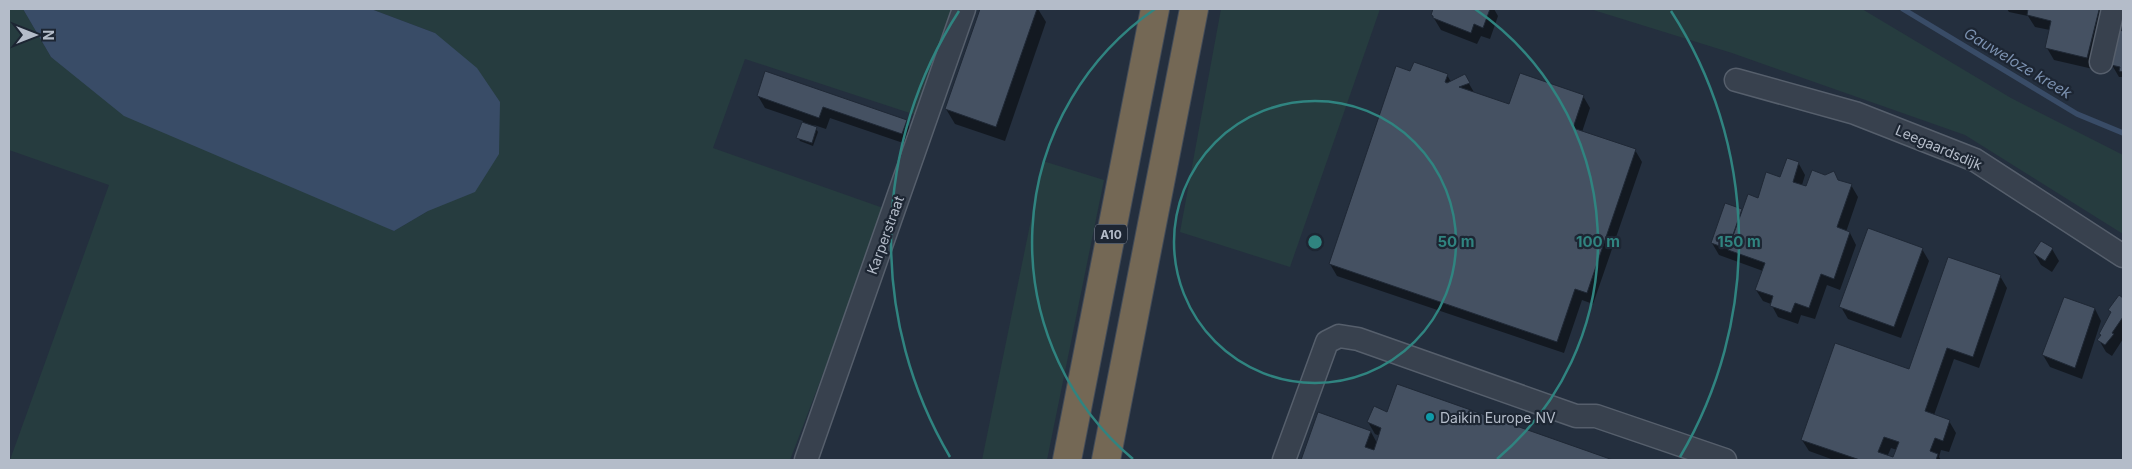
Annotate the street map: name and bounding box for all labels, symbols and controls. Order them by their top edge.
north arrow [10,10,60,60]
water label: Gauweloze kreek [1961,23,2076,103]
text: N [40,30,57,40]
street label: Leegaardsdijk [1893,121,1985,173]
street label: Karperstraat [863,193,907,277]
road number: A10 [1095,224,1127,243]
text: 50 m [1438,232,1474,251]
text: 100 m [1576,232,1620,251]
text: 150 m [1717,232,1761,251]
centre of rings [1306,233,1324,251]
place label: Daikin Europe NV [1440,409,1556,426]
marker: Daikin Europe NV [1424,411,1436,423]

